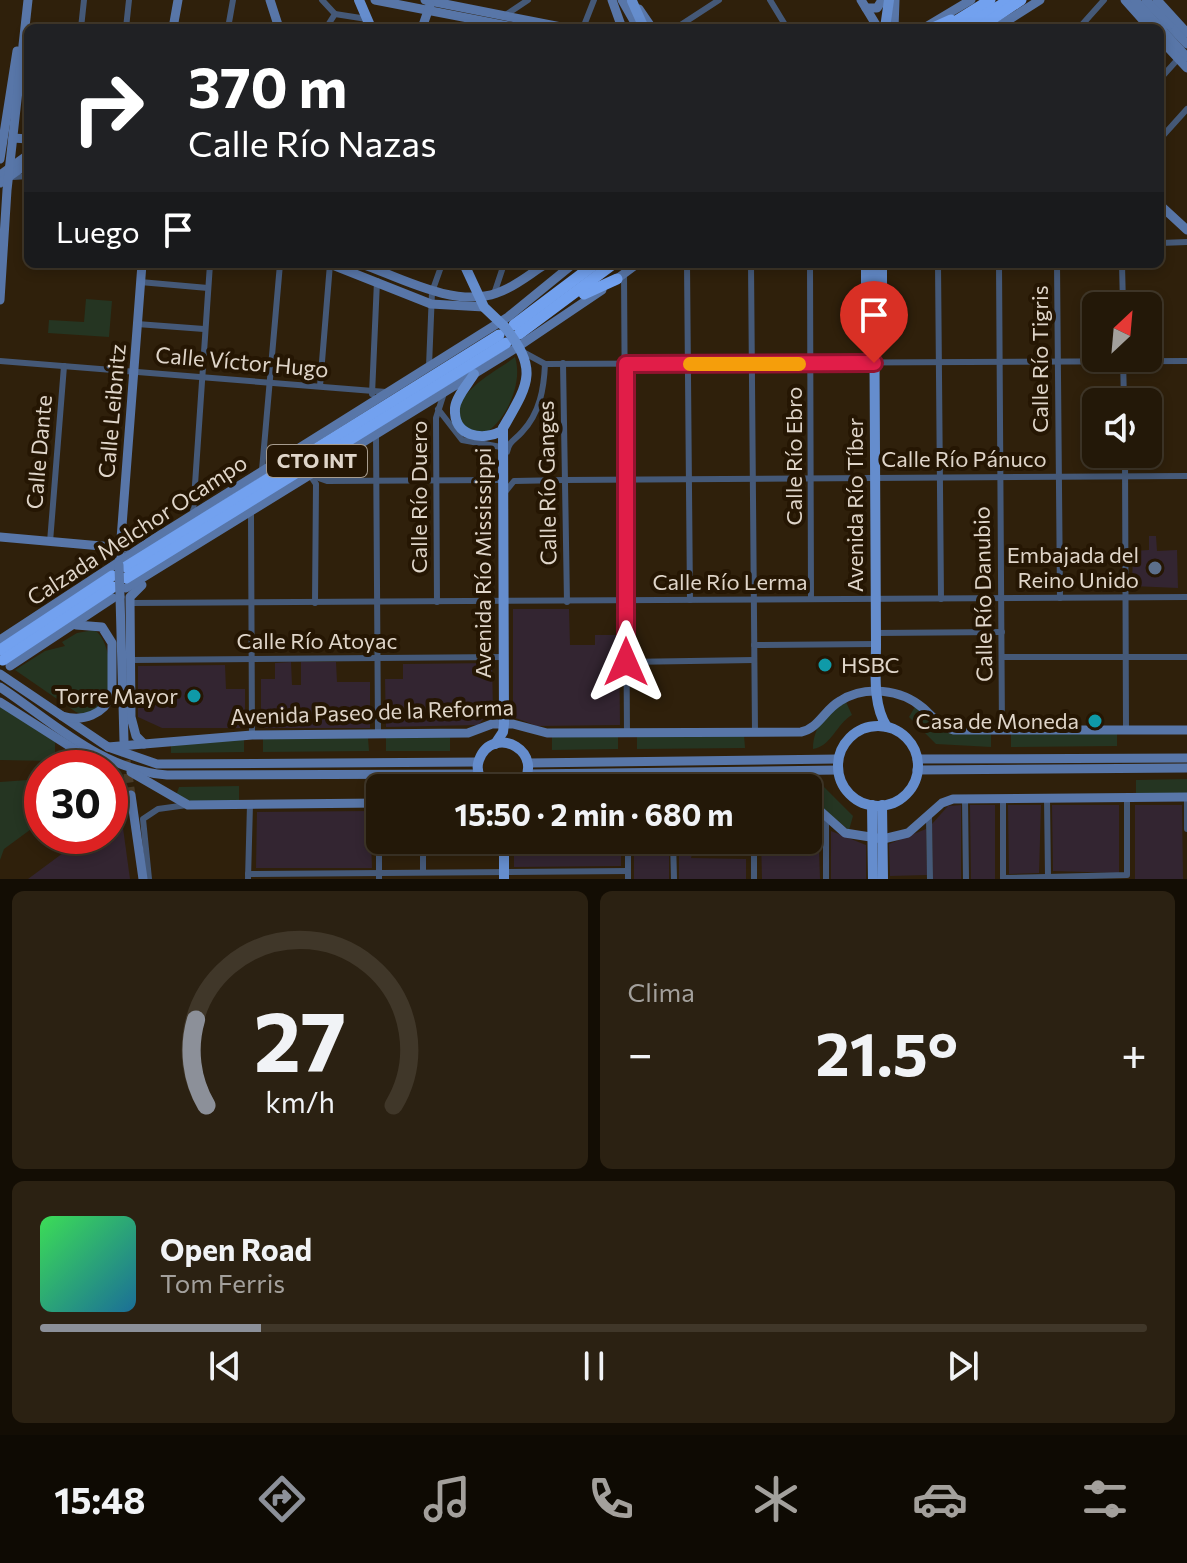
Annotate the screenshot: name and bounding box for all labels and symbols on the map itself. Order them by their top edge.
pin [840,281,908,363]
street label: Calle Río Tigris [1026,285,1053,433]
north arrow [1082,292,1162,372]
street label: Calle Víctor Hugo [154,340,330,383]
street label: Calle Leibnitz [92,343,131,479]
street label: Calle Río Ebro [780,387,807,525]
street label: Calle Dante [20,394,57,510]
street label: Calle Río Ganges [532,400,561,566]
street label: Avenida Río Tíber [841,418,868,592]
street label: Calle Río Duero [405,421,432,573]
road number: CTO INT [267,445,367,477]
street label: Calle Río Pánuco [881,445,1047,472]
street label: Calzada Melchor Ocampo [22,448,252,611]
street label: Avenida Río Mississippi [469,448,496,678]
street label: Calle Río Danubio [967,506,998,682]
place label: Embajada del Reino Unido [1007,541,1139,593]
marker: Embajada del Reino Unido [1146,559,1164,577]
street label: Calle Río Lerma [652,568,808,595]
position arrow [584,620,668,704]
street label: Calle Río Atoyac [237,627,397,654]
place label: HSBC [841,651,900,678]
marker: HSBC [816,656,834,674]
place label: Torre Mayor [54,682,178,709]
marker: Torre Mayor [185,687,203,705]
street label: Avenida Paseo de la Reforma [230,693,514,730]
place label: Casa de Moneda [916,707,1079,734]
marker: Casa de Moneda [1086,712,1104,730]
speed limit sign: 30 [24,750,128,854]

